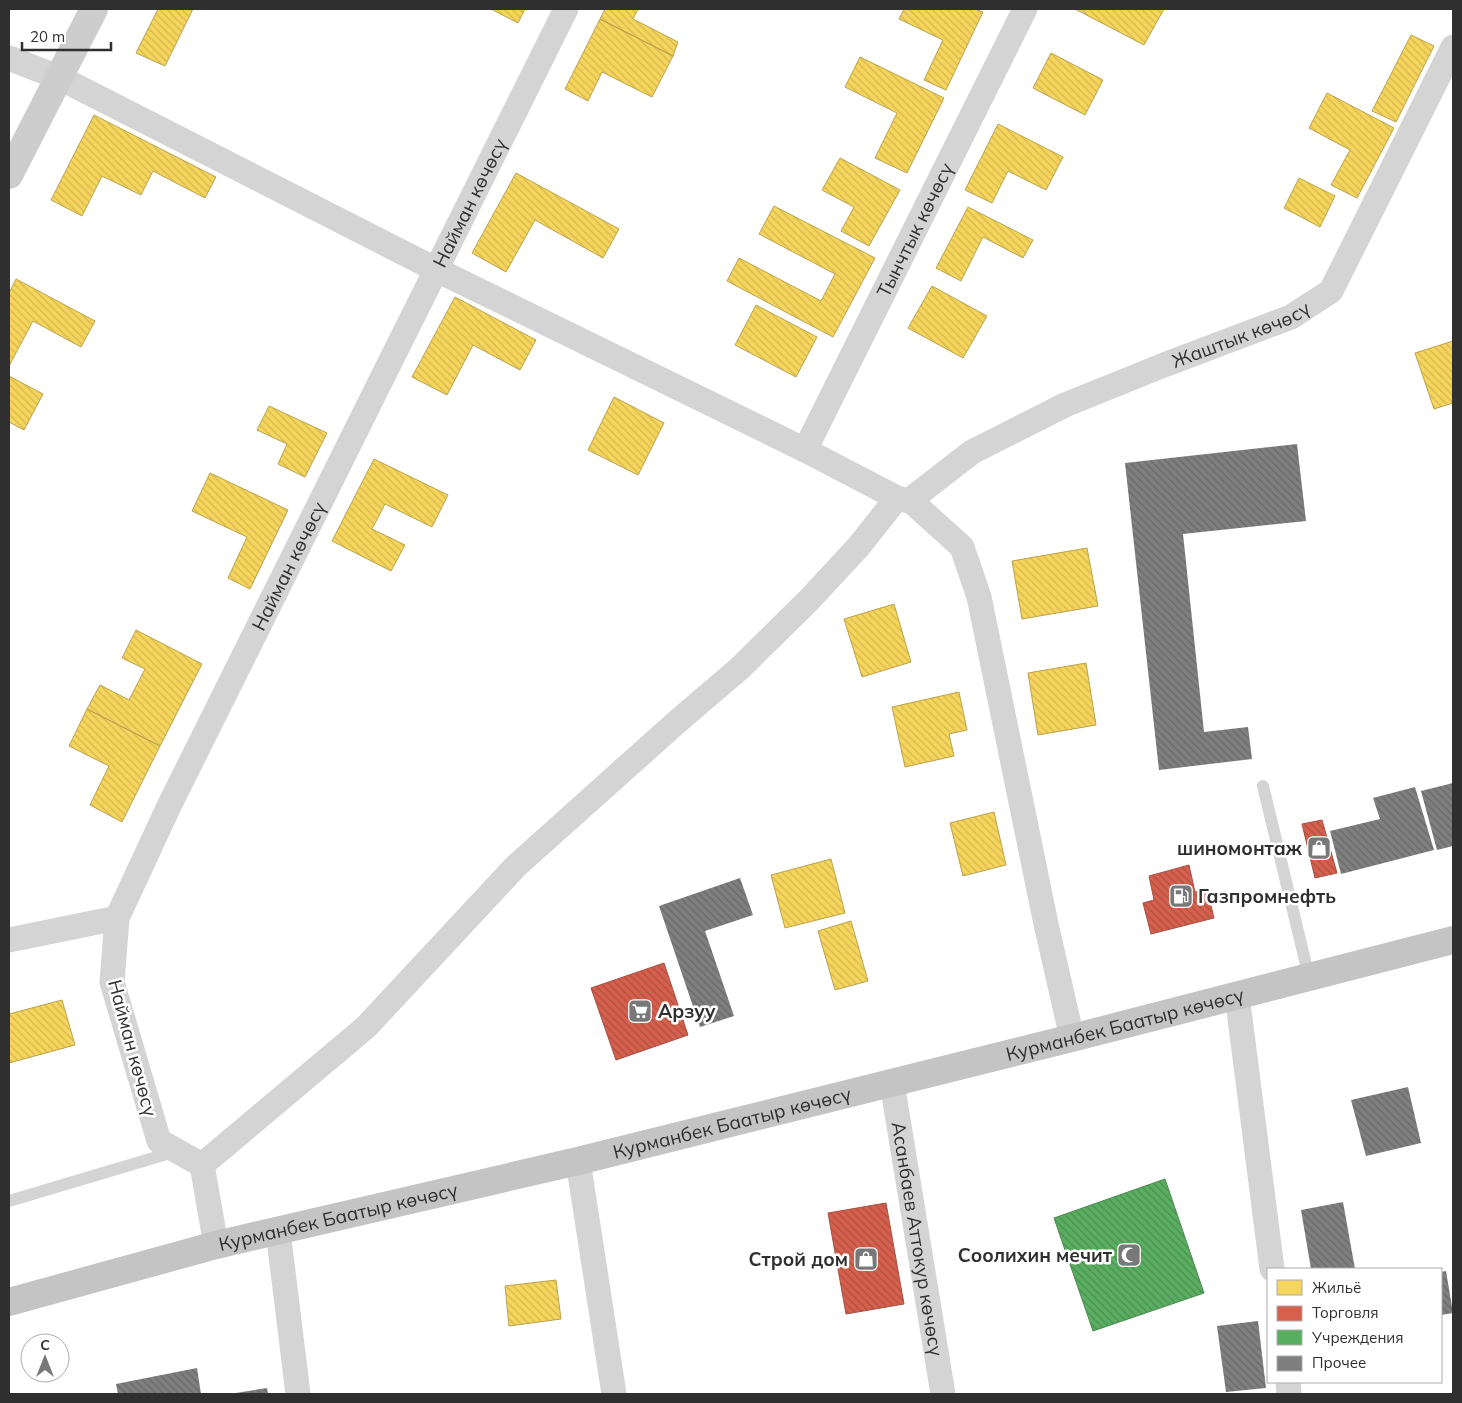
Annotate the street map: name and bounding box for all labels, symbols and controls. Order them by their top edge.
scale bar [22,20,111,52]
text: 20 m [30,27,65,46]
street label: Найман көчөсү [427,134,512,271]
street label: Тынчтык көчөсү [871,159,958,301]
street label: Жаштык көчөсү [1168,296,1315,373]
street label: Найман көчөсү [246,498,331,635]
shop icon: шиномонтаж [1306,835,1332,861]
place label: шиномонтаж [1177,836,1303,860]
fuel station icon: Газпромнефть [1168,883,1194,909]
place label: Газпромнефть [1198,884,1336,908]
street label: Найман көчөсү [103,977,163,1119]
street label: Курманбек Баатыр көчөсү [1003,982,1246,1066]
supermarket icon: Арзуу [627,998,653,1024]
place label: Арзуу [658,999,716,1023]
street label: Курманбек Баатыр көчөсү [610,1081,854,1164]
street label: Асанбаев Аттокур көчөсү [887,1120,949,1358]
street label: Курманбек Баатыр көчөсү [216,1177,460,1256]
mosque icon: Соолихин мечит [1116,1242,1142,1268]
place label: Соолихин мечит [958,1243,1113,1267]
shop icon: Строй дом [853,1246,879,1272]
place label: Строй дом [749,1247,848,1271]
legend [1267,1268,1442,1383]
text: Жильё [1312,1278,1361,1297]
text: Торговля [1312,1303,1379,1322]
text: Учреждения [1311,1328,1404,1347]
north arrow [20,1333,70,1383]
text: С [40,1336,50,1354]
text: Прочее [1312,1353,1366,1372]

